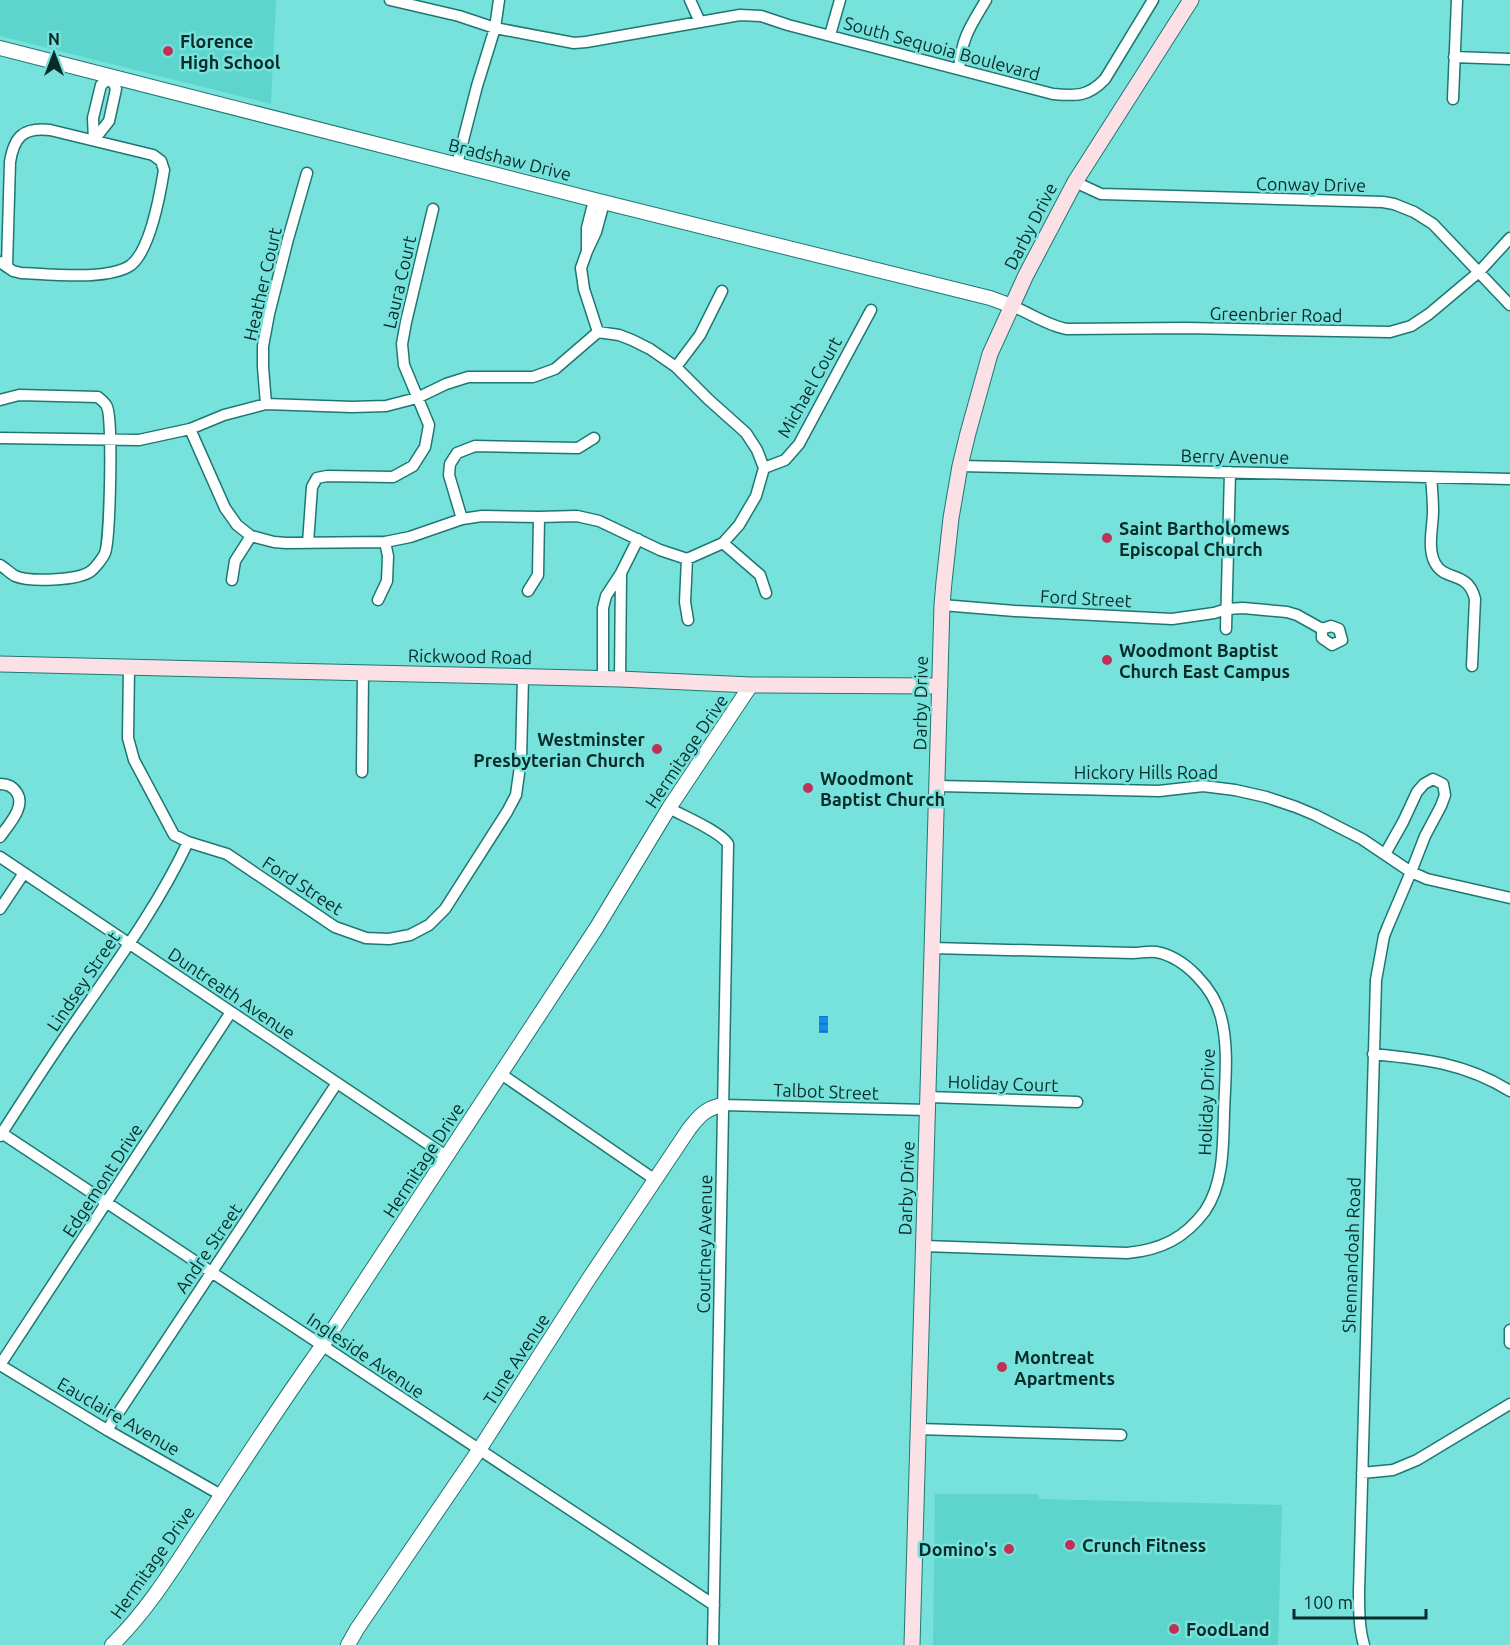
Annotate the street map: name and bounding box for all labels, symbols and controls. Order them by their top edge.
street label: South Sequoia Boulevard [842,12,1042,84]
north arrow [24,24,84,84]
text: N [48,30,60,48]
place label: Florence High School [180,31,281,72]
marker: Florence High School [161,44,175,58]
street label: Bradshaw Drive [446,134,574,184]
street label: Conway Drive [1256,173,1366,195]
street label: Darby Drive [1000,179,1060,273]
street label: Heather Court [239,225,285,343]
street label: Laura Court [379,234,419,330]
street label: Greenbrier Road [1209,303,1343,325]
street label: Michael Court [773,333,845,441]
street label: Berry Avenue [1180,445,1290,467]
place label: Saint Bartholomews Episcopal Church [1119,518,1290,559]
marker: Saint Bartholomews Episcopal Church [1100,531,1114,545]
street label: Ford Street [1040,586,1132,610]
place label: Woodmont Baptist Church East Campus [1119,640,1290,681]
street label: Rickwood Road [408,645,532,667]
marker: Woodmont Baptist Church East Campus [1100,653,1114,667]
street label: Darby Drive [909,656,931,750]
street label: Hermitage Drive [641,690,731,812]
place label: Westminster Presbyterian Church [473,729,646,770]
marker: Westminster Presbyterian Church [650,742,664,756]
street label: Hickory Hills Road [1074,762,1218,782]
place label: Woodmont Baptist Church [820,768,945,809]
marker: Woodmont Baptist Church [801,781,815,795]
street label: Ford Street [259,852,347,918]
street label: Lindsey Street [43,928,123,1034]
street label: Duntreath Avenue [165,943,299,1043]
street label: Holiday Drive [1194,1048,1218,1156]
street label: Holiday Court [947,1071,1059,1095]
street label: Talbot Street [773,1079,879,1103]
street label: Hermitage Drive [379,1099,467,1221]
street label: Edgemont Drive [58,1120,146,1240]
street label: Darby Drive [894,1140,918,1236]
street label: Courtney Avenue [693,1174,715,1314]
street label: Shennandoah Road [1338,1177,1364,1333]
street label: Andre Street [171,1199,245,1297]
street label: Ingleside Avenue [303,1308,429,1402]
street label: Tune Avenue [479,1310,553,1408]
place label: Montreat Apartments [1014,1347,1115,1388]
marker: Montreat Apartments [995,1360,1009,1374]
street label: Eauclaire Avenue [54,1373,184,1459]
street label: Hermitage Drive [106,1502,198,1622]
place label: Crunch Fitness [1082,1535,1206,1555]
marker: Crunch Fitness [1063,1538,1077,1552]
place label: Domino's [919,1539,997,1559]
marker: Domino's [1002,1542,1016,1556]
scale bar [1294,1582,1426,1620]
text: 100 m [1303,1592,1353,1612]
place label: FoodLand [1186,1619,1270,1639]
marker: FoodLand [1167,1622,1181,1636]

